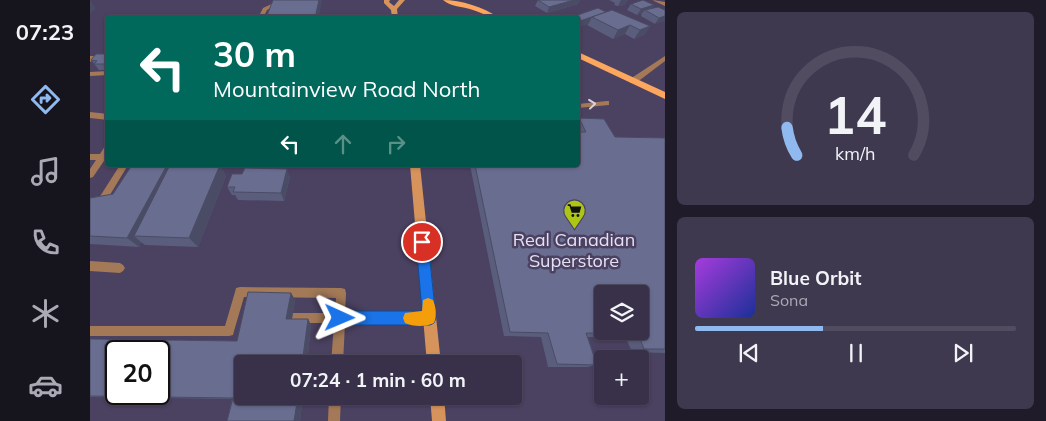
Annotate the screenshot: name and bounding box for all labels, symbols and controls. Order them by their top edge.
text: 07:23 [16,18,74,46]
text: 30 m [213,32,296,76]
icon: left [130,35,195,100]
text: Mountainview Road North [213,75,480,103]
icon: directions [28,82,63,117]
text: 14 [824,82,887,147]
one-way arrow [589,99,597,110]
icon: left [276,130,304,158]
icon: ahead [329,130,357,158]
icon: right [382,130,410,158]
text: km/h [835,142,876,164]
icon: music [28,154,63,189]
supermarket icon: Real Canadian Superstore [562,198,586,229]
pin [401,221,443,263]
icon: phone [28,225,63,260]
icon: arrive [408,228,436,256]
place label: Real Canadian Superstore [513,228,635,272]
text: Blue Orbit [770,266,861,290]
map controls [594,285,649,405]
button: layers [594,285,649,340]
text: Sona [770,290,808,310]
position arrow [313,291,365,343]
icon: climate [28,296,63,331]
icon: previous [735,339,763,367]
icon: pause [842,339,870,367]
icon: next [949,339,977,367]
speed limit sign: 20 [105,340,170,405]
button: + [594,350,649,405]
icon: car [28,368,63,403]
text: 07:24 · 1 min · 60 m [290,368,466,392]

